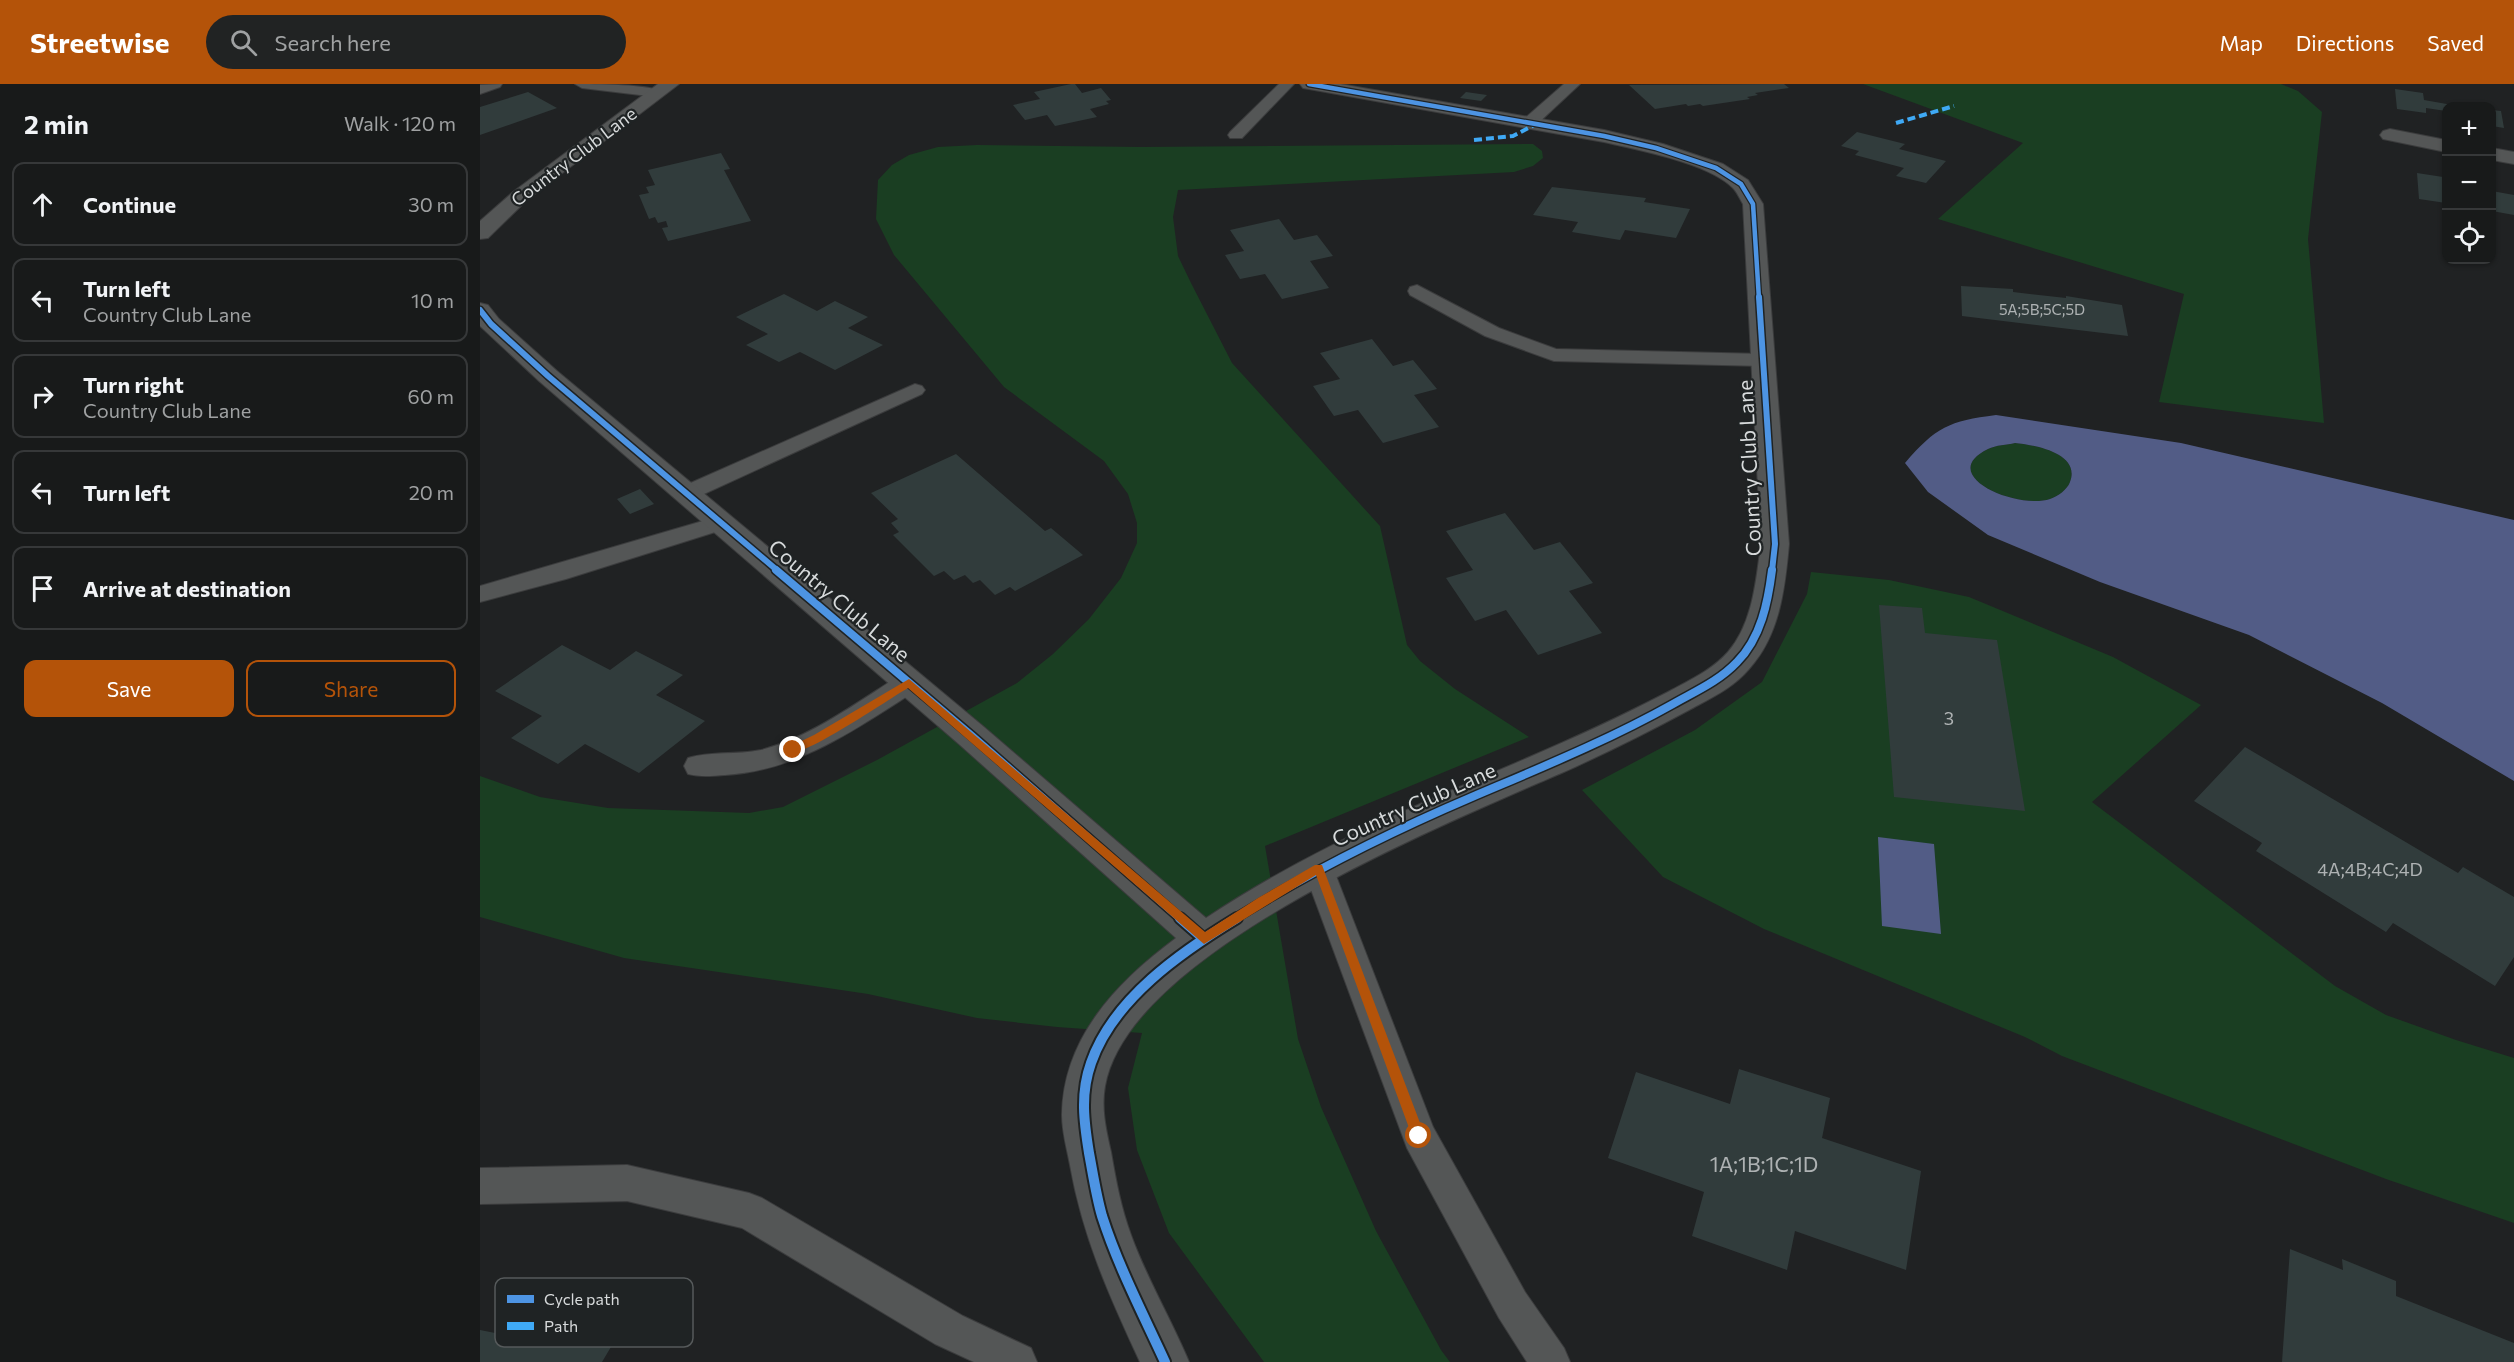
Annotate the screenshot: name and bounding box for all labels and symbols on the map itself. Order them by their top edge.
street label: Country Club Lane [506,102,640,211]
house number: 5A;5B;5C;5D [1999,300,2085,318]
street label: Country Club Lane [1731,379,1766,557]
street label: Country Club Lane [764,534,916,666]
house number: 3 [1944,707,1954,729]
route end [779,736,805,762]
street label: Country Club Lane [1328,756,1499,851]
house number: 4A;4B;4C;4D [2317,858,2423,880]
route start [1405,1122,1431,1148]
house number: 1A;1B;1C;1D [1710,1151,1818,1176]
legend [495,1278,693,1347]
text: Cycle path [544,1289,620,1308]
text: Path [544,1316,578,1335]

